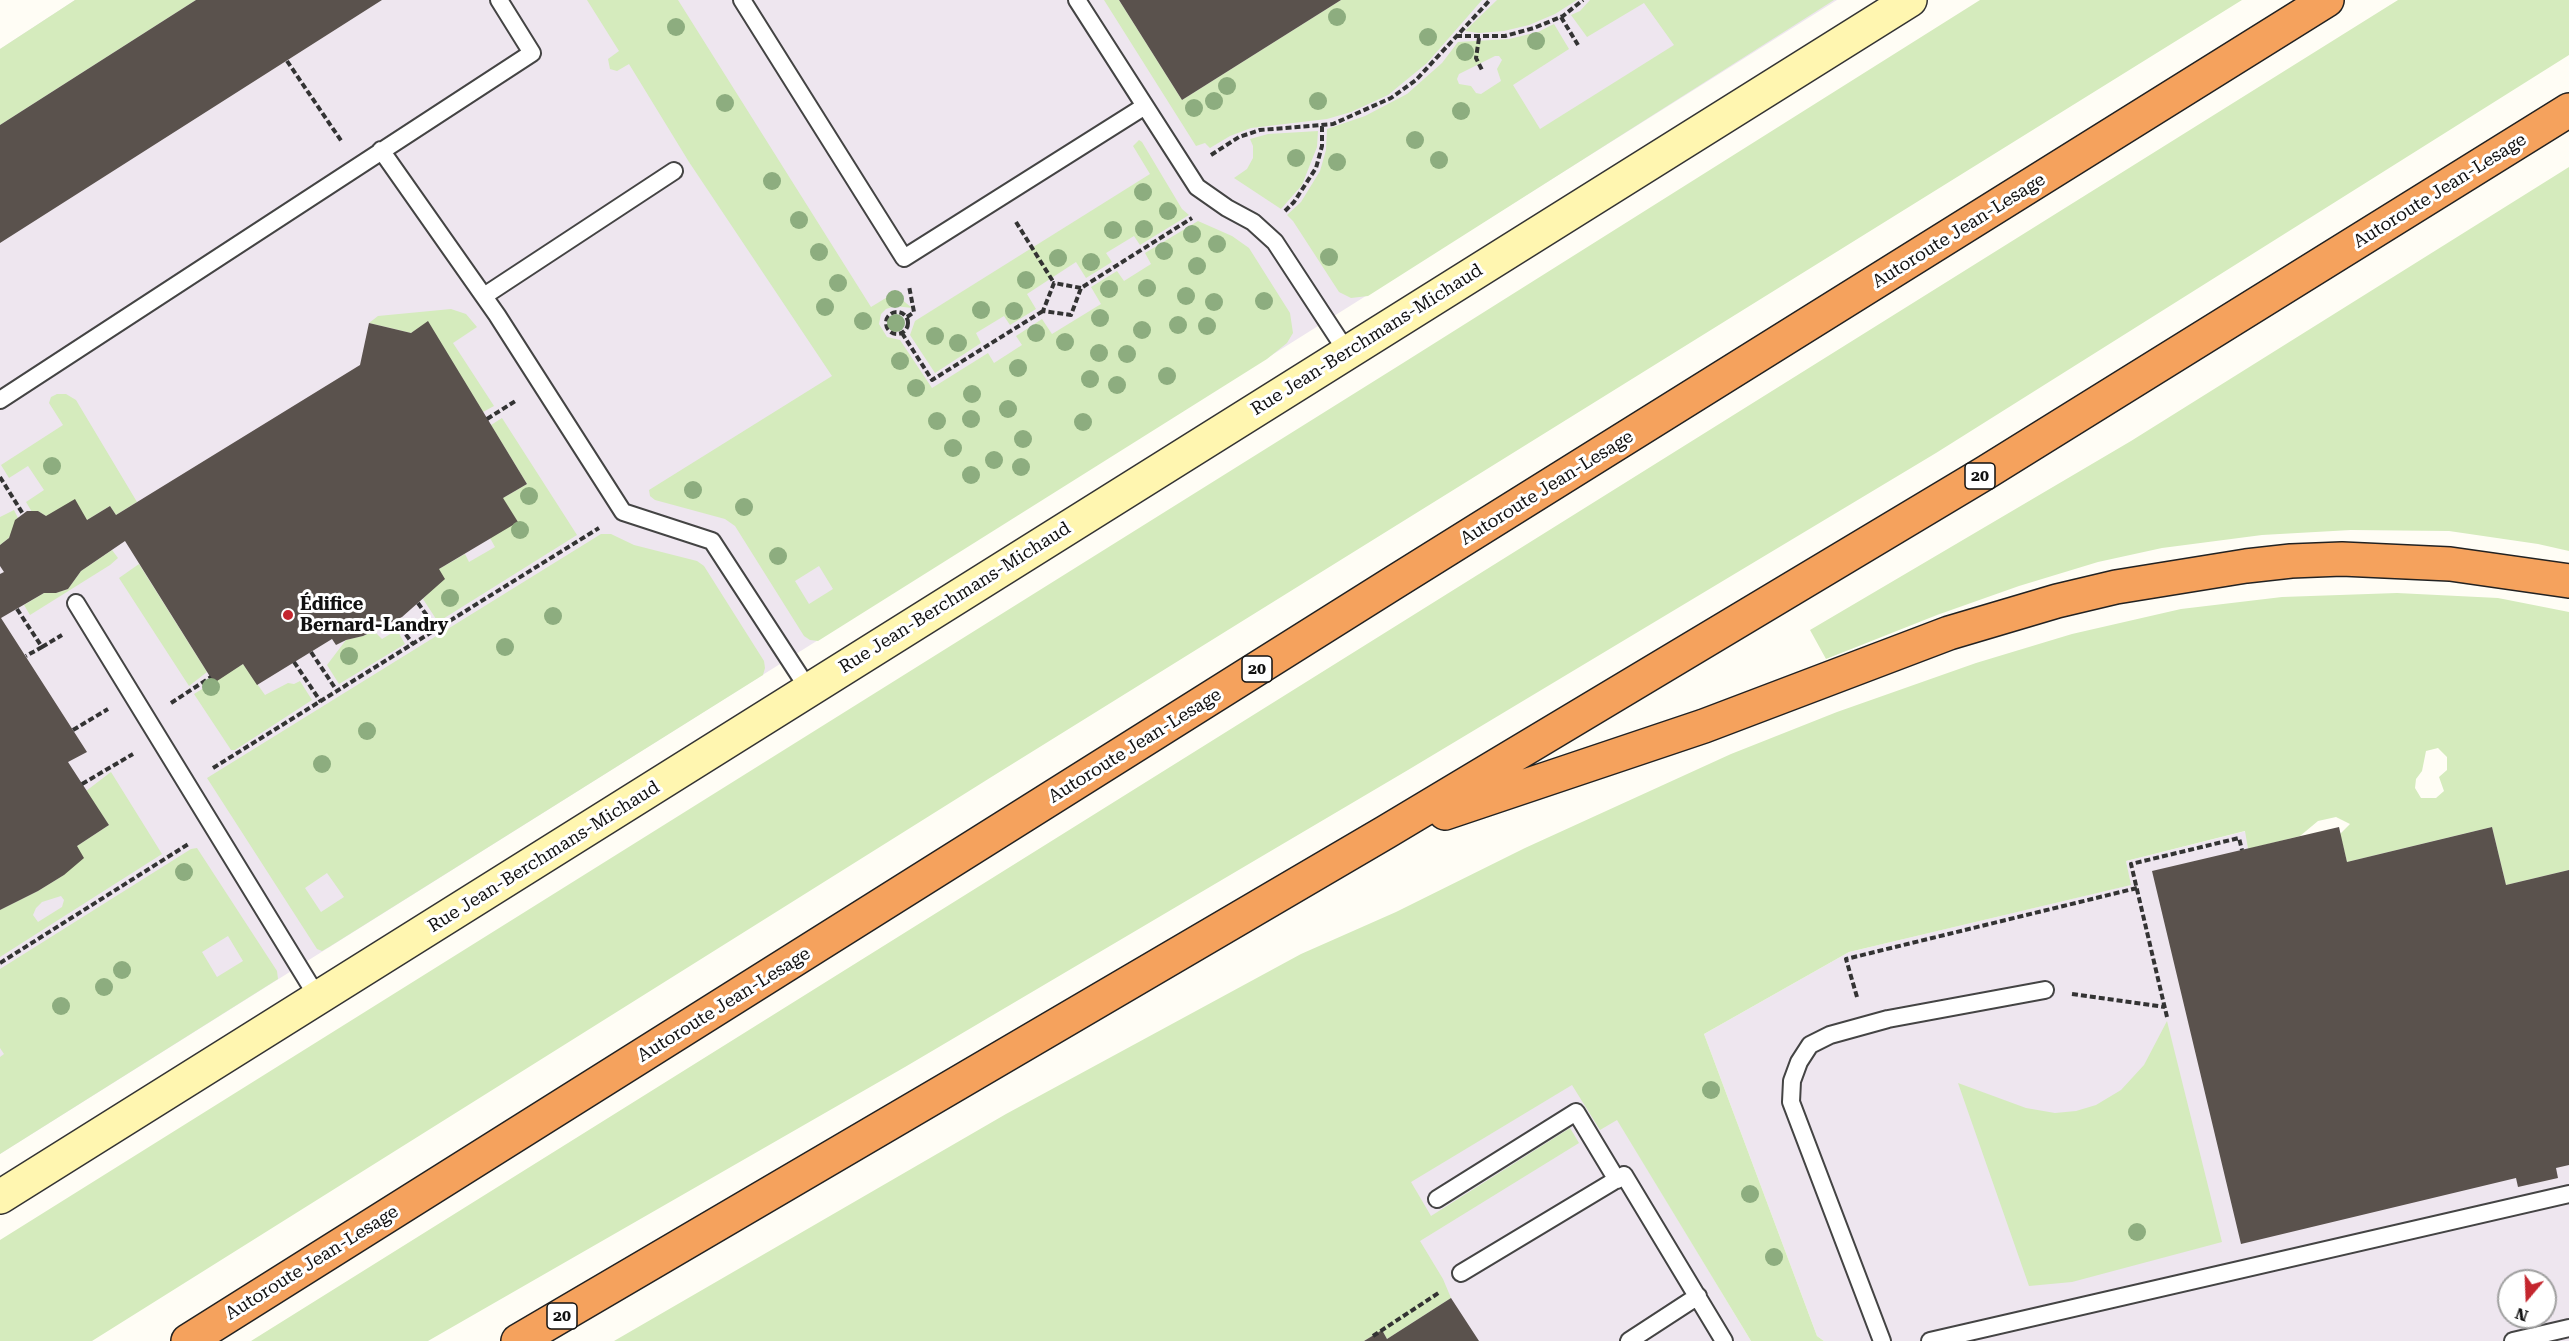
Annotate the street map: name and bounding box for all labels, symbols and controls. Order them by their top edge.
street label: Autoroute Jean-Lesage [2350,129,2530,253]
street label: Autoroute Jean-Lesage [1869,169,2049,293]
street label: Rue Jean-Berchmans-Michaud [1247,260,1487,420]
street label: Autoroute Jean-Lesage [1457,426,1637,550]
road number: 20 [1965,463,1995,489]
street label: Rue Jean-Berchmans-Michaud [835,518,1075,678]
place label: Édifice Bernard-Landry [300,594,448,636]
marker: Édifice Bernard-Landry [281,608,295,622]
road number: 20 [1242,656,1272,682]
street label: Autoroute Jean-Lesage [1045,684,1225,808]
street label: Rue Jean-Berchmans-Michaud [424,777,664,937]
street label: Autoroute Jean-Lesage [634,943,814,1067]
street label: Autoroute Jean-Lesage [222,1201,402,1325]
north arrow [2497,1269,2557,1329]
road number: 20 [547,1303,577,1329]
text: N [2513,1304,2531,1326]

